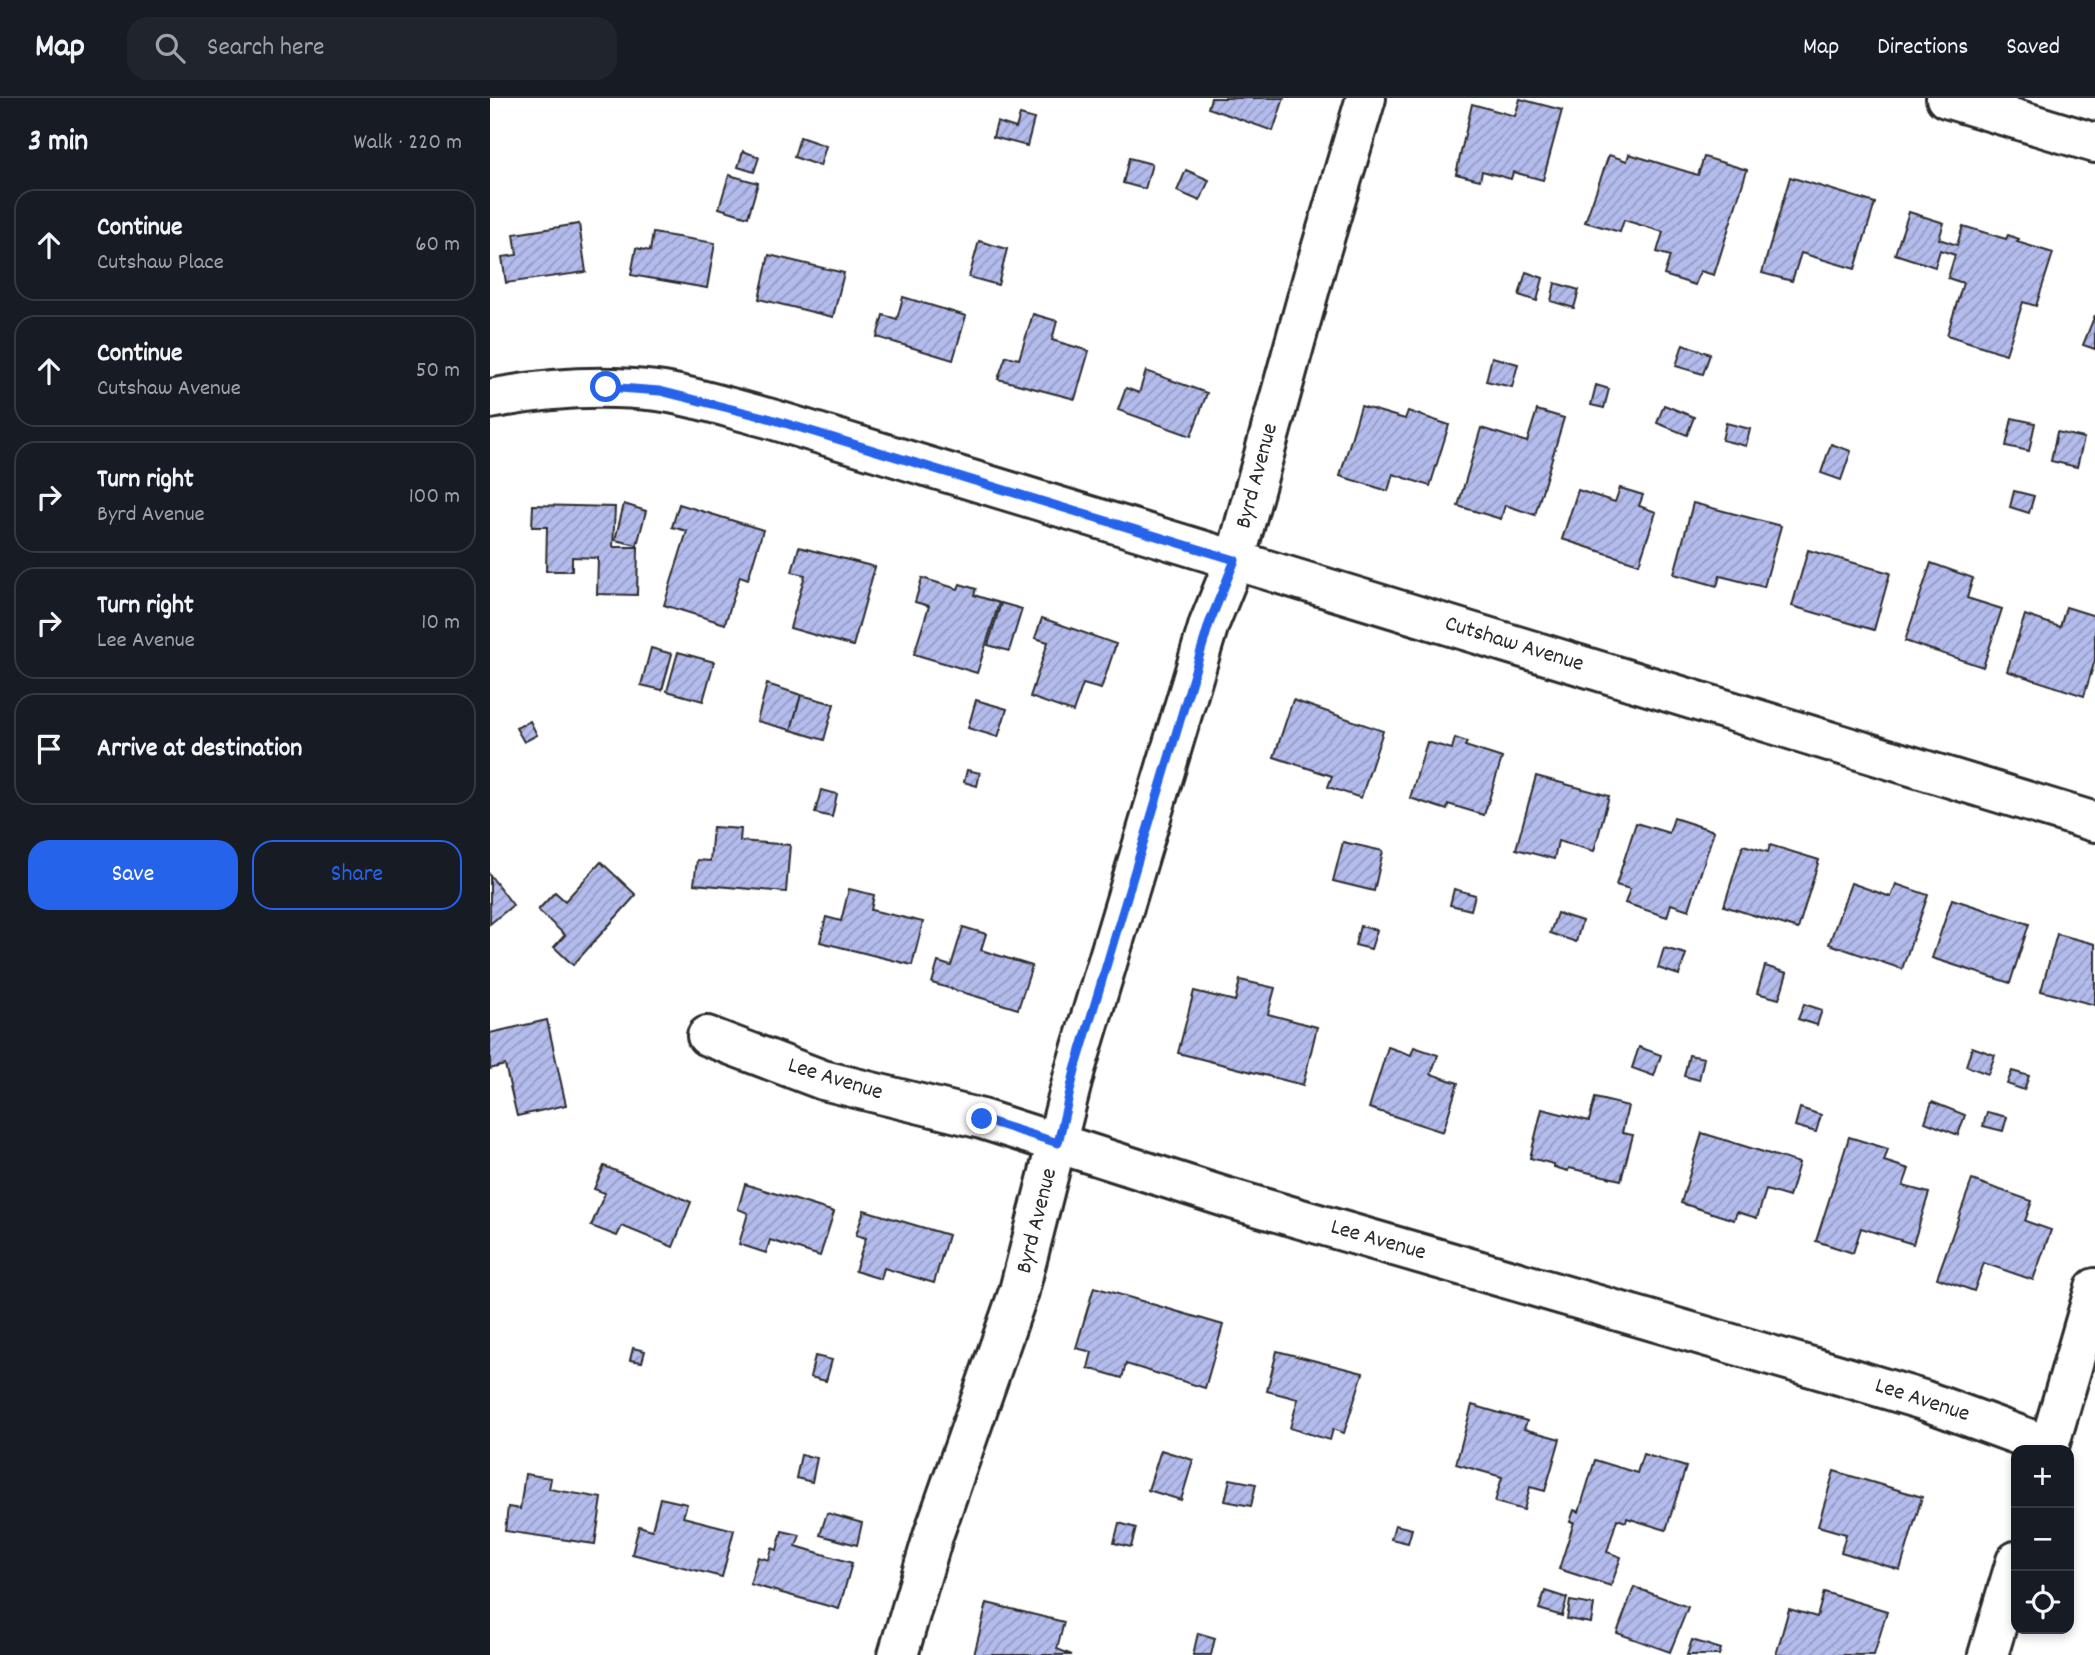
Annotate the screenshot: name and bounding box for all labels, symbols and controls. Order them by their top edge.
search box [127,17,617,80]
text: Map [35,25,85,72]
icon: search [151,29,189,67]
text: Search here [207,30,325,67]
text: Map [1803,31,1839,65]
text: Directions [1877,31,1968,65]
text: Saved [2006,31,2060,65]
text: 3 min [28,122,88,165]
text: Walk · 220 m [354,127,462,160]
text: Continue [97,210,182,247]
icon: ahead [30,226,68,264]
text: 60 m [415,229,460,262]
text: Cutshaw Place [97,247,224,280]
text: Continue [97,336,182,373]
icon: ahead [30,352,68,390]
text: 50 m [416,355,460,388]
route start [590,371,621,402]
text: Cutshaw Avenue [97,373,241,406]
street label: Byrd Avenue [1228,420,1288,532]
text: Turn right [97,462,194,499]
icon: right [30,478,68,516]
text: 100 m [409,481,460,514]
text: Byrd Avenue [97,499,205,532]
text: Turn right [97,588,194,625]
icon: right [30,604,68,642]
text: 10 m [421,607,460,640]
street label: Cutshaw Avenue [1440,608,1588,682]
text: Lee Avenue [97,625,195,658]
icon: arrive [30,730,68,768]
text: Arrive at destination [97,731,302,768]
button: Save [28,840,238,910]
button: Share [252,840,462,910]
street label: Lee Avenue [783,1050,887,1110]
route end [966,1103,997,1134]
street label: Byrd Avenue [1009,1165,1067,1277]
street label: Lee Avenue [1326,1212,1430,1270]
street label: Lee Avenue [1870,1370,1974,1432]
map controls [2011,1445,2074,1634]
button: + [2011,1445,2074,1508]
button: − [2011,1508,2074,1571]
button: locate [2011,1571,2074,1634]

